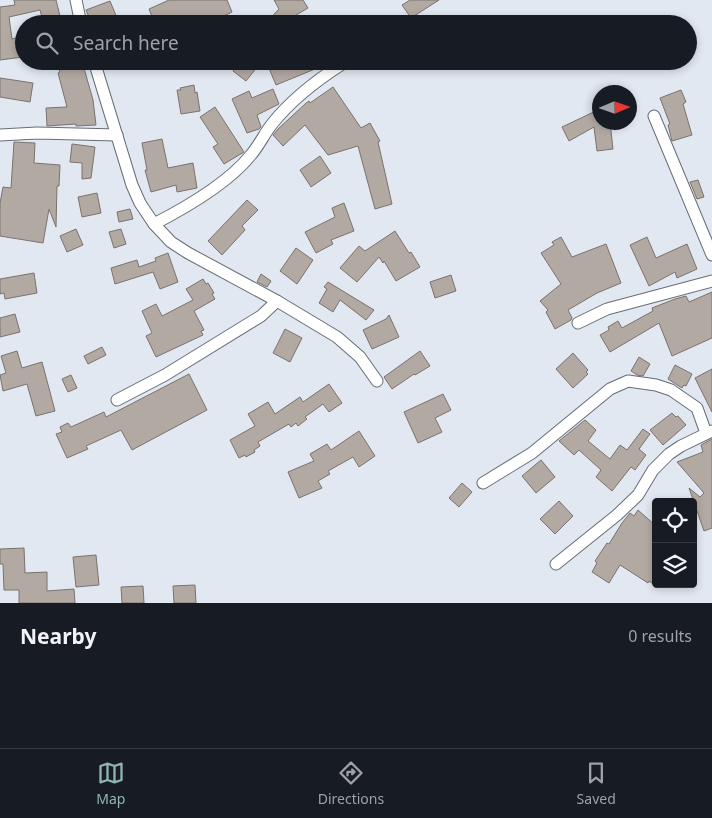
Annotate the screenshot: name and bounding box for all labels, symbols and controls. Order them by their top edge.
search box [15,15,697,70]
icon: search [33,29,61,57]
text: Search here [73,30,179,56]
north arrow [592,85,637,130]
map controls [652,498,697,588]
button: locate [652,498,697,543]
button: layers [652,543,697,588]
text: Nearby [20,622,96,650]
text: 0 results [628,625,692,647]
tab: Map [96,759,125,808]
tab: Directions [318,759,384,808]
tab: Saved [577,759,616,808]

